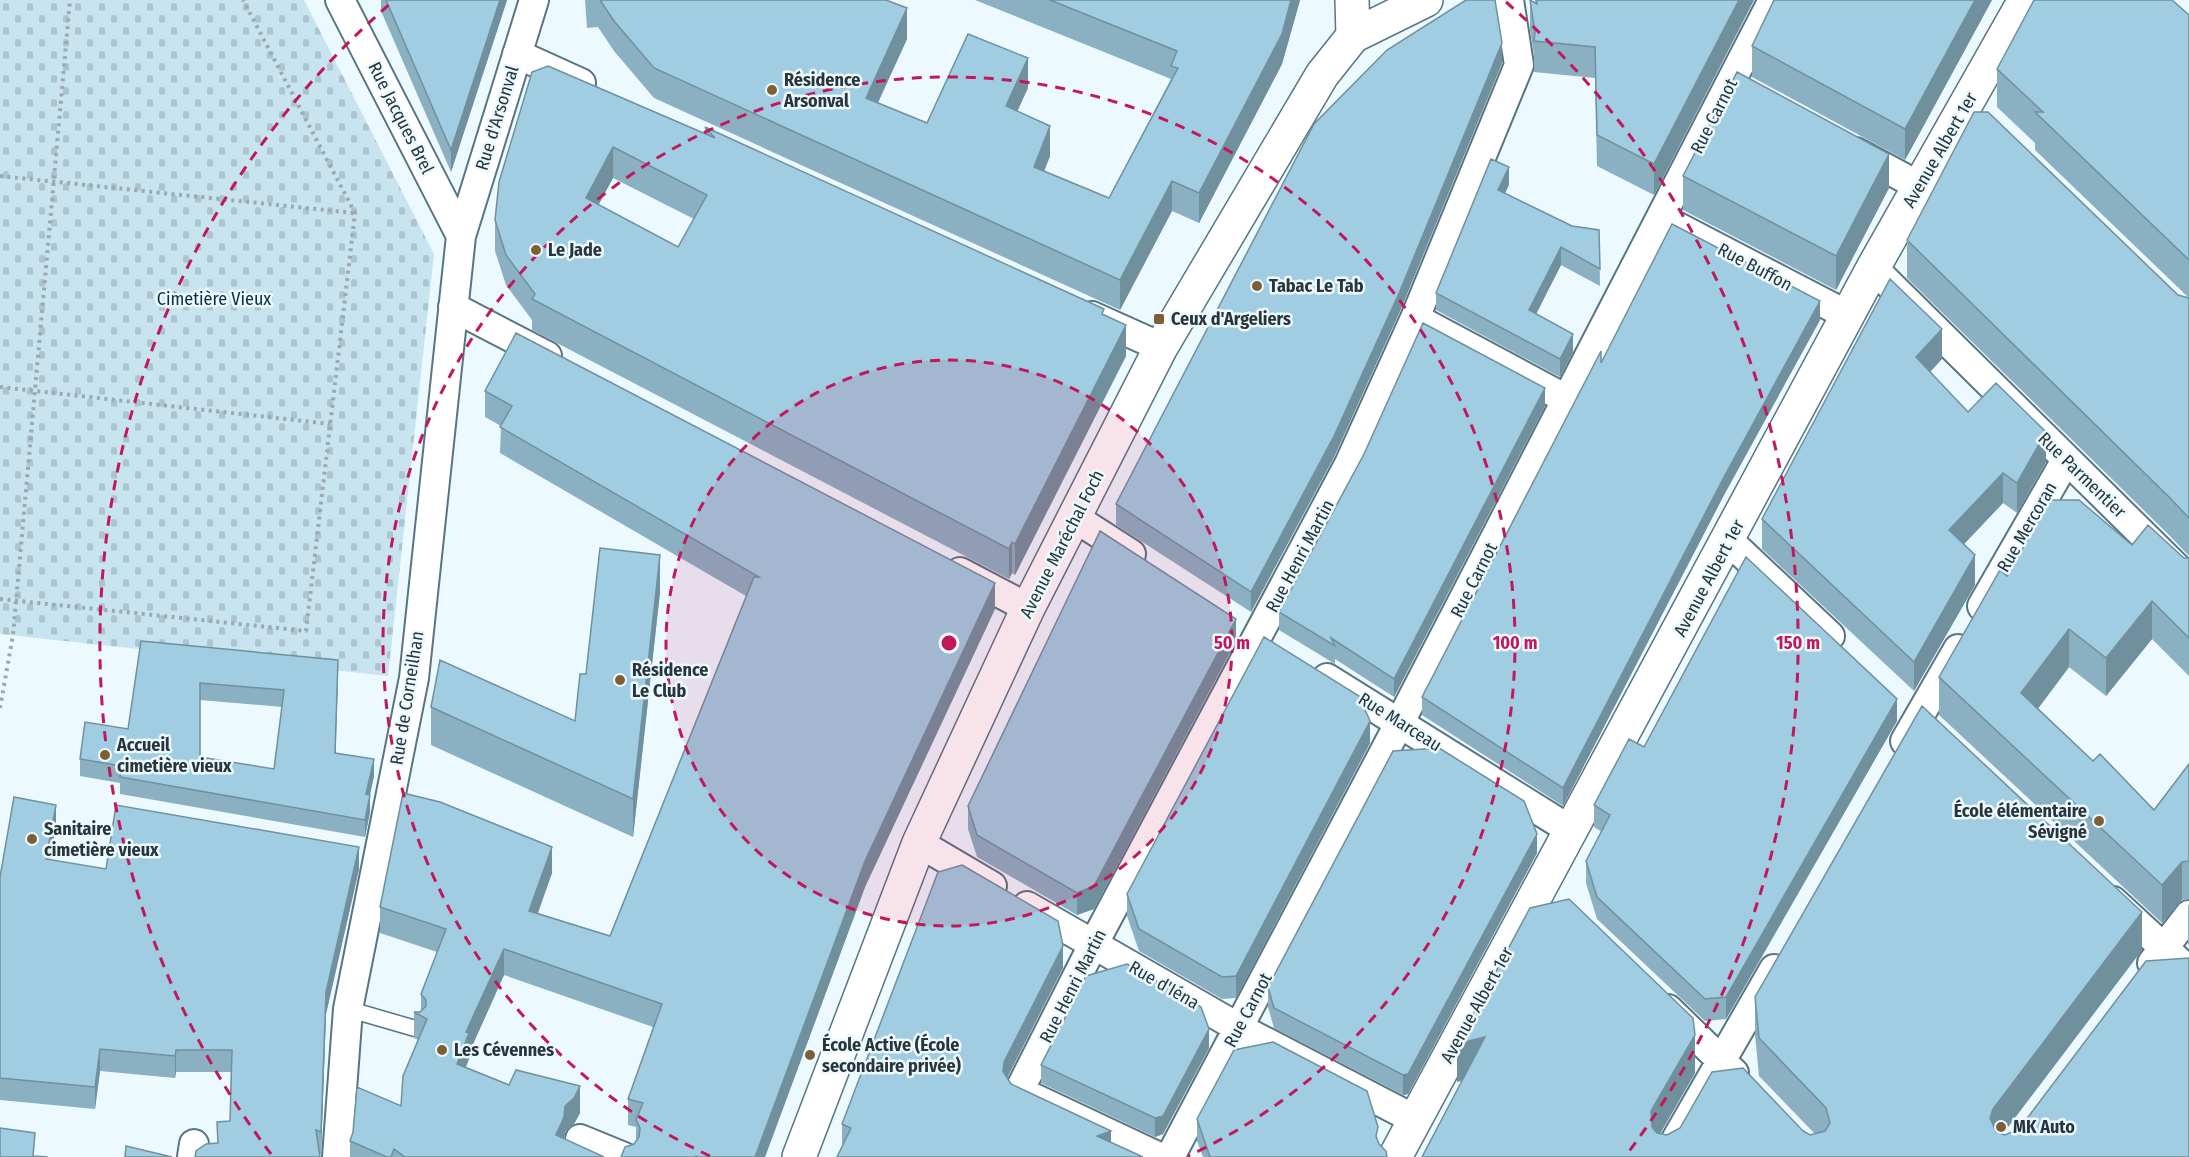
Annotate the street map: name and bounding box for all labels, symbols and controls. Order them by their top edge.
street label: Rue Jacques Brel [363,58,439,178]
street label: Rue d'Arsonval [471,63,523,173]
place label: Résidence Arsonval [783,69,861,112]
street label: Rue Carnot [1686,75,1742,157]
marker: Résidence Arsonval [765,83,779,97]
street label: Avenue Albert 1er [1898,88,1982,212]
street label: Rue Buffon [1714,238,1796,296]
place label: Le Jade [548,239,602,261]
marker: Le Jade [529,243,543,257]
place label: Tabac Le Tab [1269,275,1364,297]
marker: Tabac Le Tab [1250,279,1264,293]
park label: Cimetière Vieux [157,288,271,310]
place label: Ceux d'Argeliers [1171,308,1291,330]
marker: Ceux d'Argeliers [1152,312,1166,326]
street label: Rue Parmentier [2033,428,2131,523]
street label: Avenue Maréchal Foch [1015,466,1109,622]
street label: Rue Mercoran [1992,478,2062,576]
street label: Rue Henri Martin [1261,496,1339,616]
street label: Avenue Albert 1er [1669,515,1749,640]
street label: Rue Carnot [1446,539,1502,621]
street label: Rue de Corneilhan [386,630,428,766]
text: 50 m [1214,632,1250,654]
text: 100 m [1493,632,1537,654]
text: 150 m [1776,632,1820,654]
centre of rings [939,633,959,653]
place label: Résidence Le Club [632,659,709,702]
marker: Résidence Le Club [613,673,627,687]
street label: Rue Marceau [1354,688,1446,756]
place label: Accueil cimetière vieux [116,734,232,777]
marker: Accueil cimetière vieux [98,748,112,762]
place label: École élémentaire Sévigné [1954,799,2087,843]
marker: École élémentaire Sévigné [2092,814,2106,828]
place label: Sanitaire cimetière vieux [44,818,159,861]
marker: Sanitaire cimetière vieux [25,832,39,846]
street label: Rue Henri Martin [1035,926,1111,1046]
street label: Avenue Albert 1er [1436,942,1518,1067]
street label: Rue d'Iéna [1125,956,1203,1014]
street label: Rue Carnot [1219,969,1277,1051]
place label: École Active (École secondaire privée) [822,1033,962,1077]
place label: Les Cévennes [454,1039,554,1061]
marker: Les Cévennes [435,1043,449,1057]
marker: École Active (École secondaire privée) [803,1048,817,1062]
place label: MK Auto [2013,1116,2075,1138]
marker: MK Auto [1994,1120,2008,1134]

